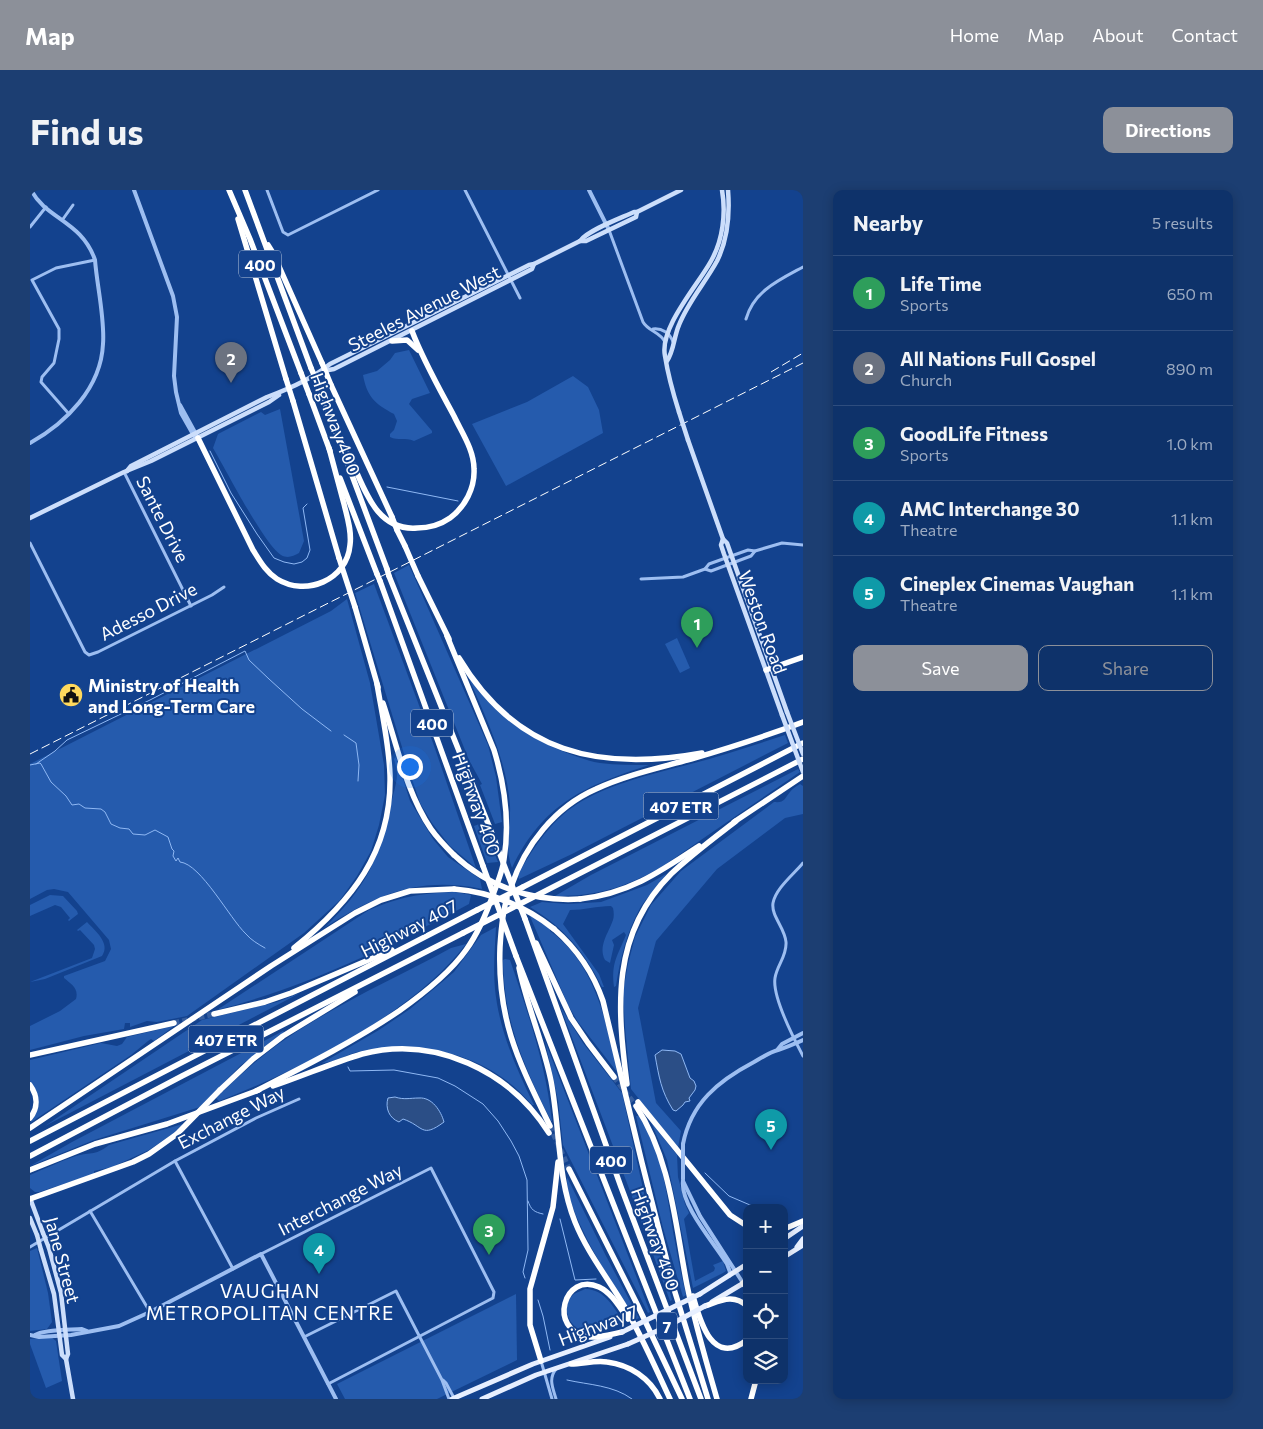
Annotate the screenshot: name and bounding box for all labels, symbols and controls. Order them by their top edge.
text: Map [25,21,75,50]
text: Home [950,24,999,46]
text: Map [1027,24,1064,46]
text: About [1092,24,1144,46]
text: Contact [1172,24,1238,46]
button: Directions [1103,107,1233,153]
text: Find us [30,109,144,152]
text: Nearby [853,210,923,235]
text: 5 results [1152,213,1213,232]
road number: 400 [239,251,281,278]
street label: Steeles Avenue West [344,260,504,356]
text: Life Time [900,272,982,295]
text: 1 [865,284,873,303]
text: 650 m [1167,284,1213,303]
text: Sports [900,295,949,314]
pin: 2 [215,342,247,383]
text: All Nations Full Gospel [900,347,1096,370]
text: 2 [864,359,874,378]
text: 890 m [1166,359,1213,378]
street label: Highway 400 [306,369,366,479]
text: Church [900,370,952,389]
text: GoodLife Fitness [900,422,1048,445]
text: 3 [864,434,874,453]
text: 1.0 km [1167,434,1213,453]
text: Sports [900,445,949,464]
street label: Sante Drive [132,472,194,566]
text: AMC Interchange 30 [900,497,1080,520]
text: 4 [864,509,874,528]
text: 1.1 km [1171,509,1213,528]
text: Theatre [900,520,957,539]
street label: Weston Road [734,567,792,677]
text: Cineplex Cinemas Vaughan [900,572,1134,595]
street label: Adesso Drive [96,577,200,645]
text: 5 [864,584,874,603]
text: 1.1 km [1171,584,1213,603]
text: Theatre [900,595,957,614]
pin: 1 [681,607,713,648]
button: Save [853,645,1028,691]
button: Share [1038,645,1213,691]
place label: Ministry of Health and Long-Term Care [88,674,255,717]
public building icon: Ministry of Health and Long-Term Care [58,682,84,708]
road number: 400 [411,710,453,736]
street label: Highway 400 [448,749,506,859]
your location [397,754,423,780]
road number: 407 ETR [644,792,718,820]
street label: Highway 407 [357,894,461,962]
road number: 407 ETR [188,1026,264,1052]
street label: Exchange Way [174,1081,288,1153]
pin: 5 [755,1109,787,1150]
road number: 400 [590,1146,632,1174]
street label: Interchange Way [274,1158,406,1240]
street label: Highway 400 [627,1184,685,1294]
map controls [743,1204,788,1384]
button: + [743,1204,788,1249]
street label: Jane Street [41,1214,85,1306]
pin: 3 [473,1214,505,1255]
pin: 4 [303,1233,335,1274]
button: − [743,1249,788,1294]
district label: VAUGHAN METROPOLITAN CENTRE [146,1279,394,1324]
button: locate [743,1294,788,1339]
street label: Highway 7 [555,1300,641,1350]
road number: 7 [657,1312,677,1340]
button: layers [743,1339,788,1384]

